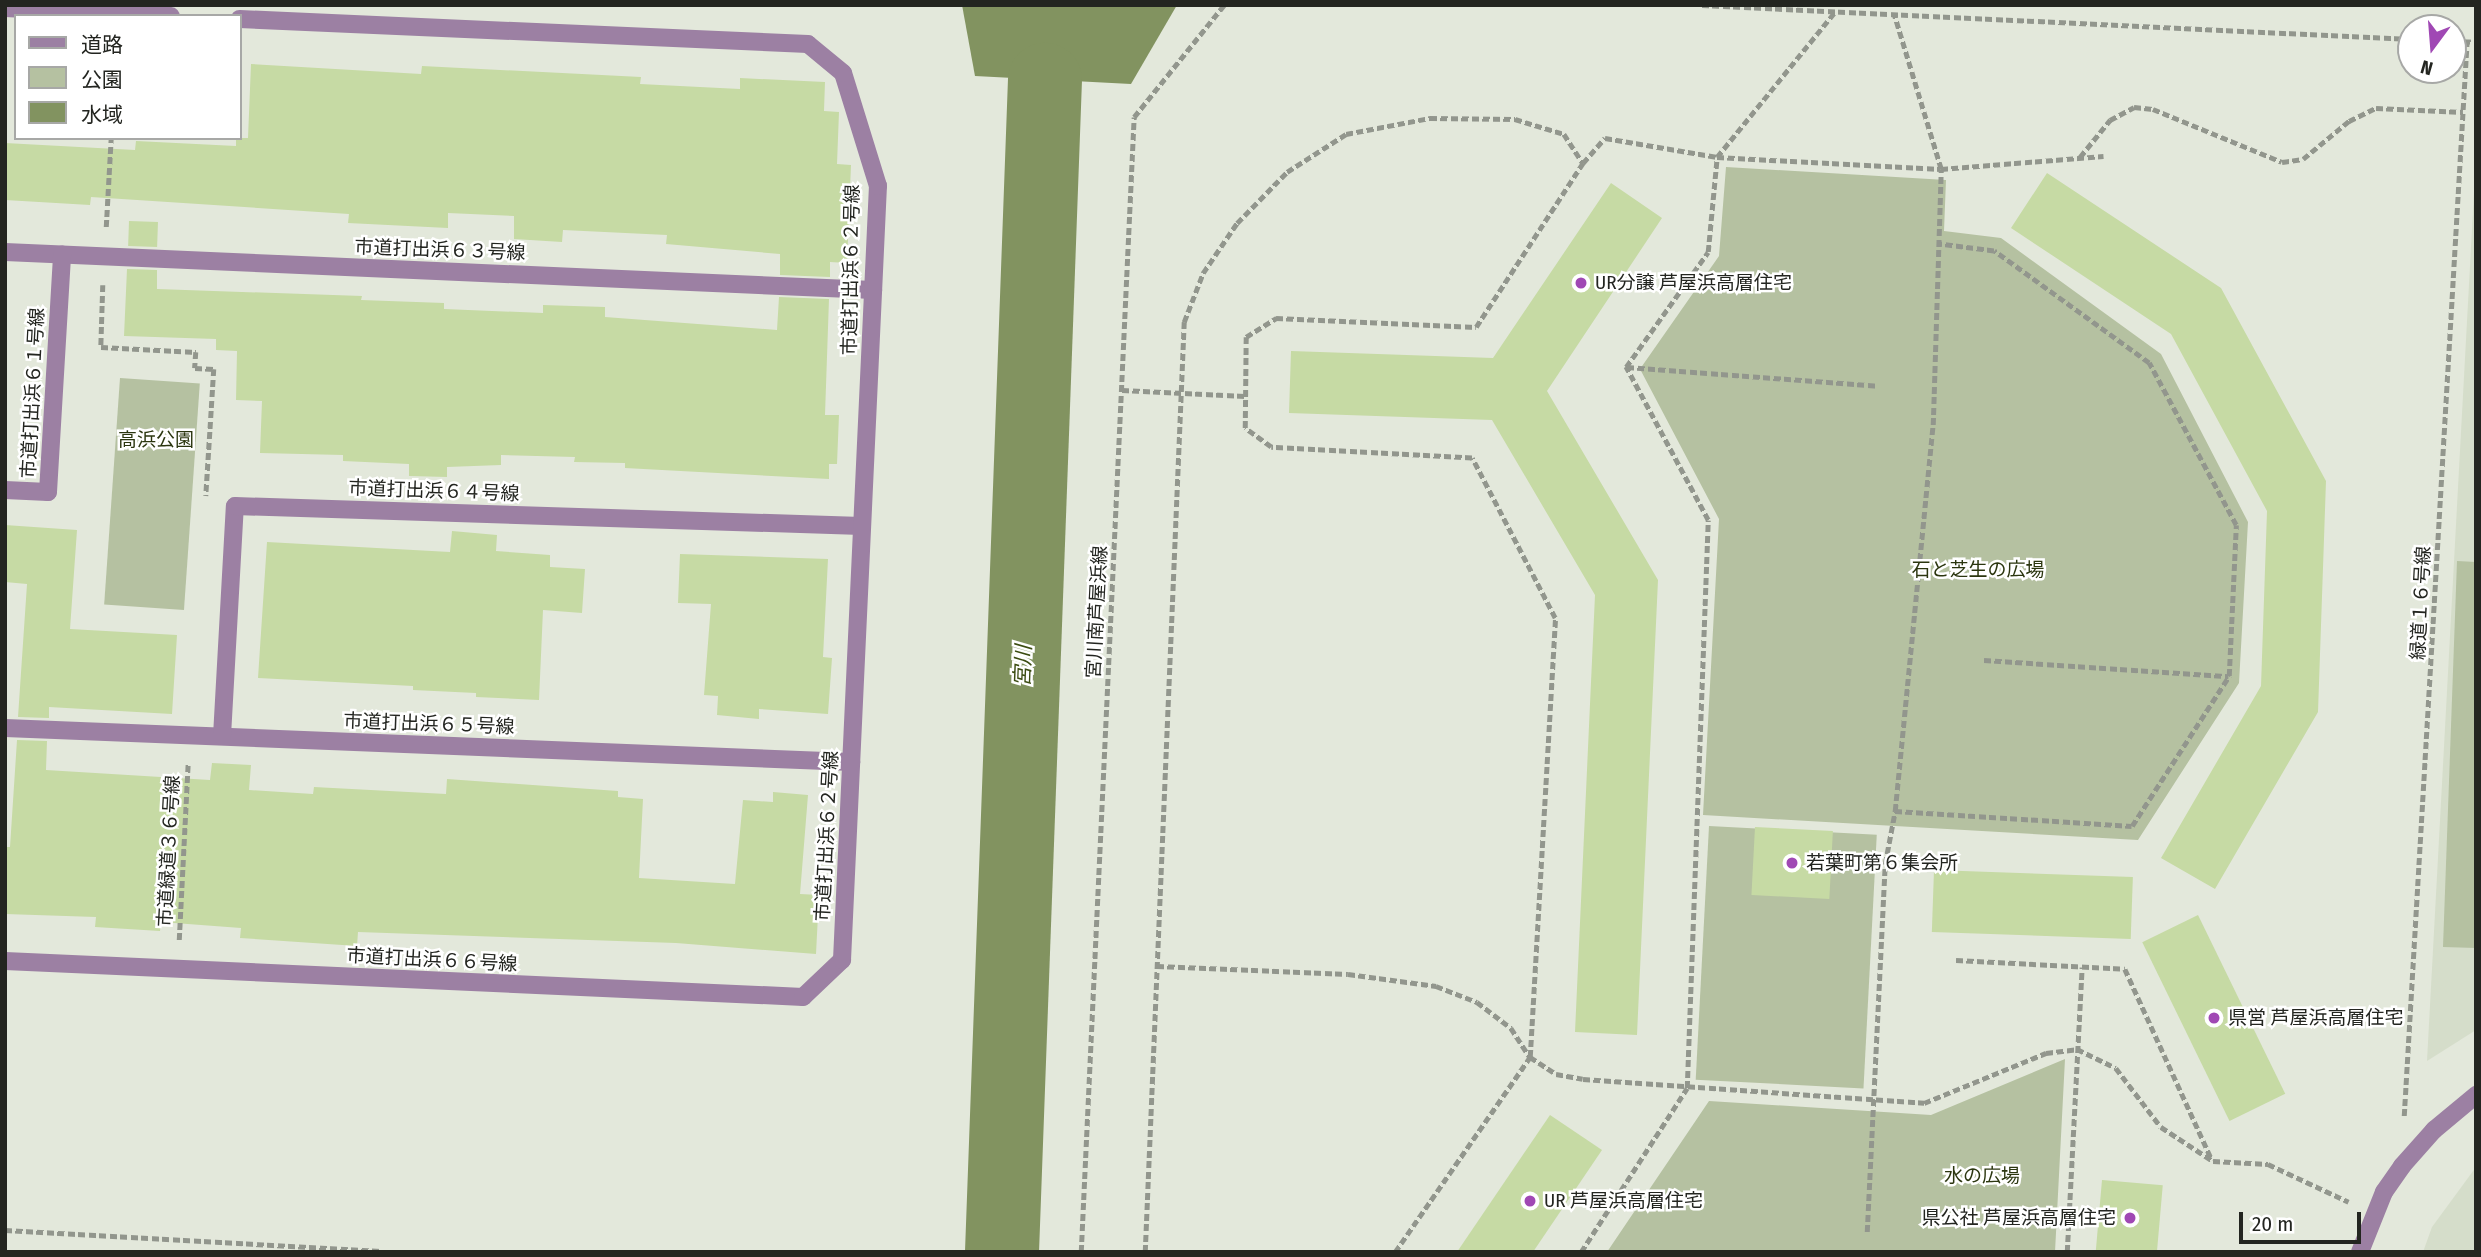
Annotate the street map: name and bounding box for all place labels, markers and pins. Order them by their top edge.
place label: UR分譲 芦屋浜高層住宅 [1595,272,1792,294]
marker: UR分譲 芦屋浜高層住宅 [1573,275,1589,291]
place label: 若葉町第６集会所 [1806,852,1958,874]
marker: 若葉町第６集会所 [1784,855,1800,871]
place label: 県営 芦屋浜高層住宅 [2228,1007,2403,1029]
marker: 県営 芦屋浜高層住宅 [2206,1010,2222,1026]
place label: UR 芦屋浜高層住宅 [1544,1190,1703,1212]
marker: UR 芦屋浜高層住宅 [1522,1193,1538,1209]
place label: 県公社 芦屋浜高層住宅 [1922,1207,2116,1229]
marker: 県公社 芦屋浜高層住宅 [2122,1210,2138,1226]

